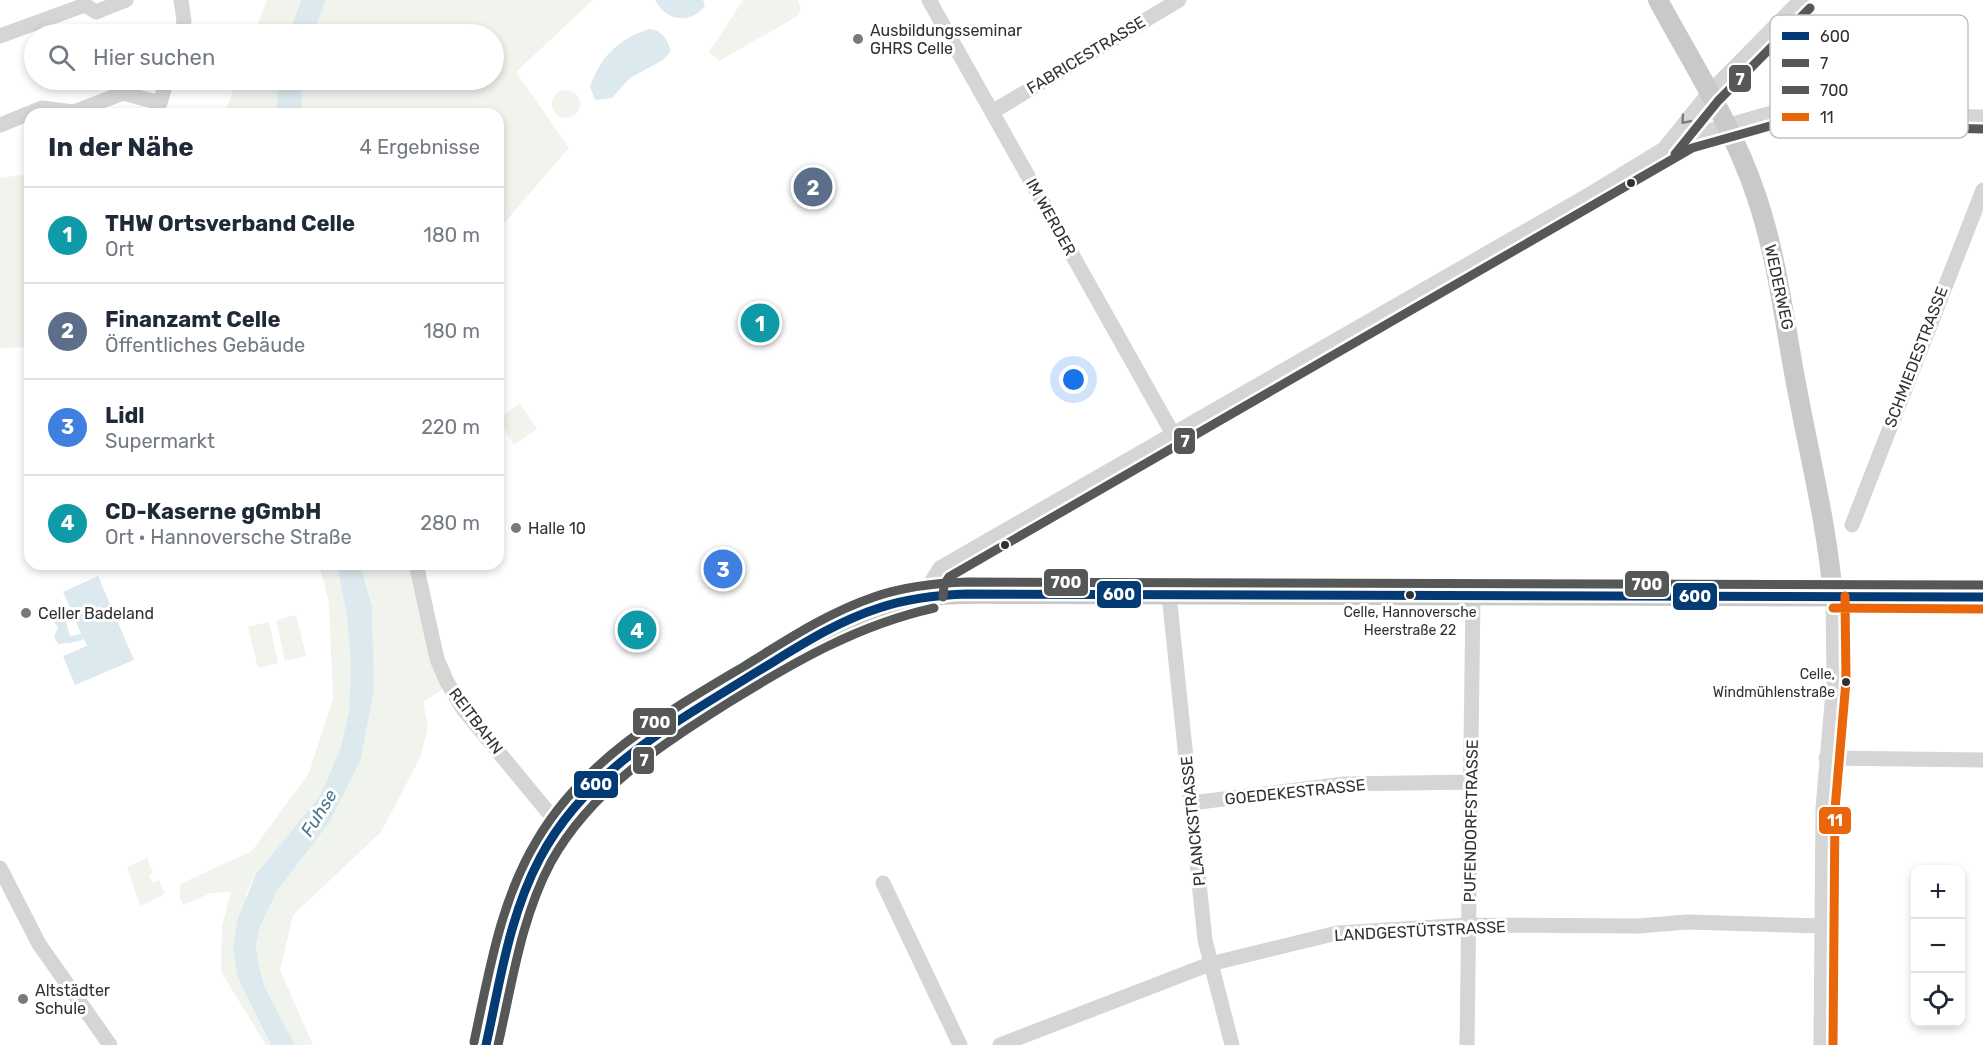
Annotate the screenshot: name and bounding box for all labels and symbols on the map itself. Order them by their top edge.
street label: FABRICESTRASSE [1023,12,1149,98]
legend [1770,15,1968,138]
place label: Ausbildungsseminar GHRS Celle [870,21,1022,58]
text: 600 [1820,27,1850,46]
marker: Ausbildungsseminar GHRS Celle [851,32,865,46]
text: 7 [1820,54,1828,73]
line badge: 7 [1728,64,1752,93]
text: 7 [1735,70,1745,89]
text: 700 [1820,81,1849,100]
text: 11 [1820,108,1834,127]
one-way arrow [1682,113,1693,124]
pin: 2 [794,164,832,210]
street label: IM WERDER [1022,175,1080,259]
unlabelled marker [1625,177,1637,189]
street label: WEDERWEG [1761,243,1797,331]
street label: SCHMIEDESTRASSE [1880,284,1952,430]
pin: 1 [740,300,780,346]
your location [1059,365,1088,394]
line badge: 7 [1173,427,1196,455]
text: 7 [1180,432,1190,451]
place label: Halle 10 [528,519,586,538]
marker: Halle 10 [509,521,523,535]
unlabelled marker [999,539,1011,551]
pin: 3 [704,546,742,592]
line badge: 700 [1043,568,1089,597]
line badge: 700 [1624,570,1670,598]
text: 700 [1051,573,1082,592]
text: 700 [1632,575,1663,594]
line badge: 600 [1096,580,1142,609]
line badge: 600 [1672,582,1718,611]
text: 600 [1103,585,1135,604]
text: 600 [1679,587,1711,606]
marker: Celle, Hannoversche Heerstraße 22 [1404,589,1416,601]
place label: Celler Badeland [38,604,154,623]
place label: Celle, Hannoversche Heerstraße 22 [1343,604,1477,639]
marker: Celler Badeland [19,606,33,620]
pin: 4 [618,608,656,652]
place label: Celle, Windmühlenstraße [1713,666,1835,701]
marker: Celle, Windmühlenstraße [1840,676,1852,688]
street label: REITBAHN [445,684,507,758]
line badge: 700 [632,707,677,736]
text: 700 [640,713,671,732]
street label: PUFENDORFSTRASSE [1460,739,1482,903]
line badge: 7 [632,746,655,775]
text: 7 [639,751,649,770]
street label: PLANCKSTRASSE [1177,755,1209,887]
line badge: 600 [573,770,619,799]
text: 600 [580,775,612,794]
street label: GOEDEKESTRASSE [1224,775,1366,809]
water label: Fuhse [296,785,342,841]
line badge: 11 [1818,806,1852,835]
text: 11 [1827,811,1843,830]
street label: LANDGESTÜTSTRASSE [1334,917,1506,945]
place label: Altstädter Schule [35,981,110,1018]
marker: Altstädter Schule [16,992,30,1006]

